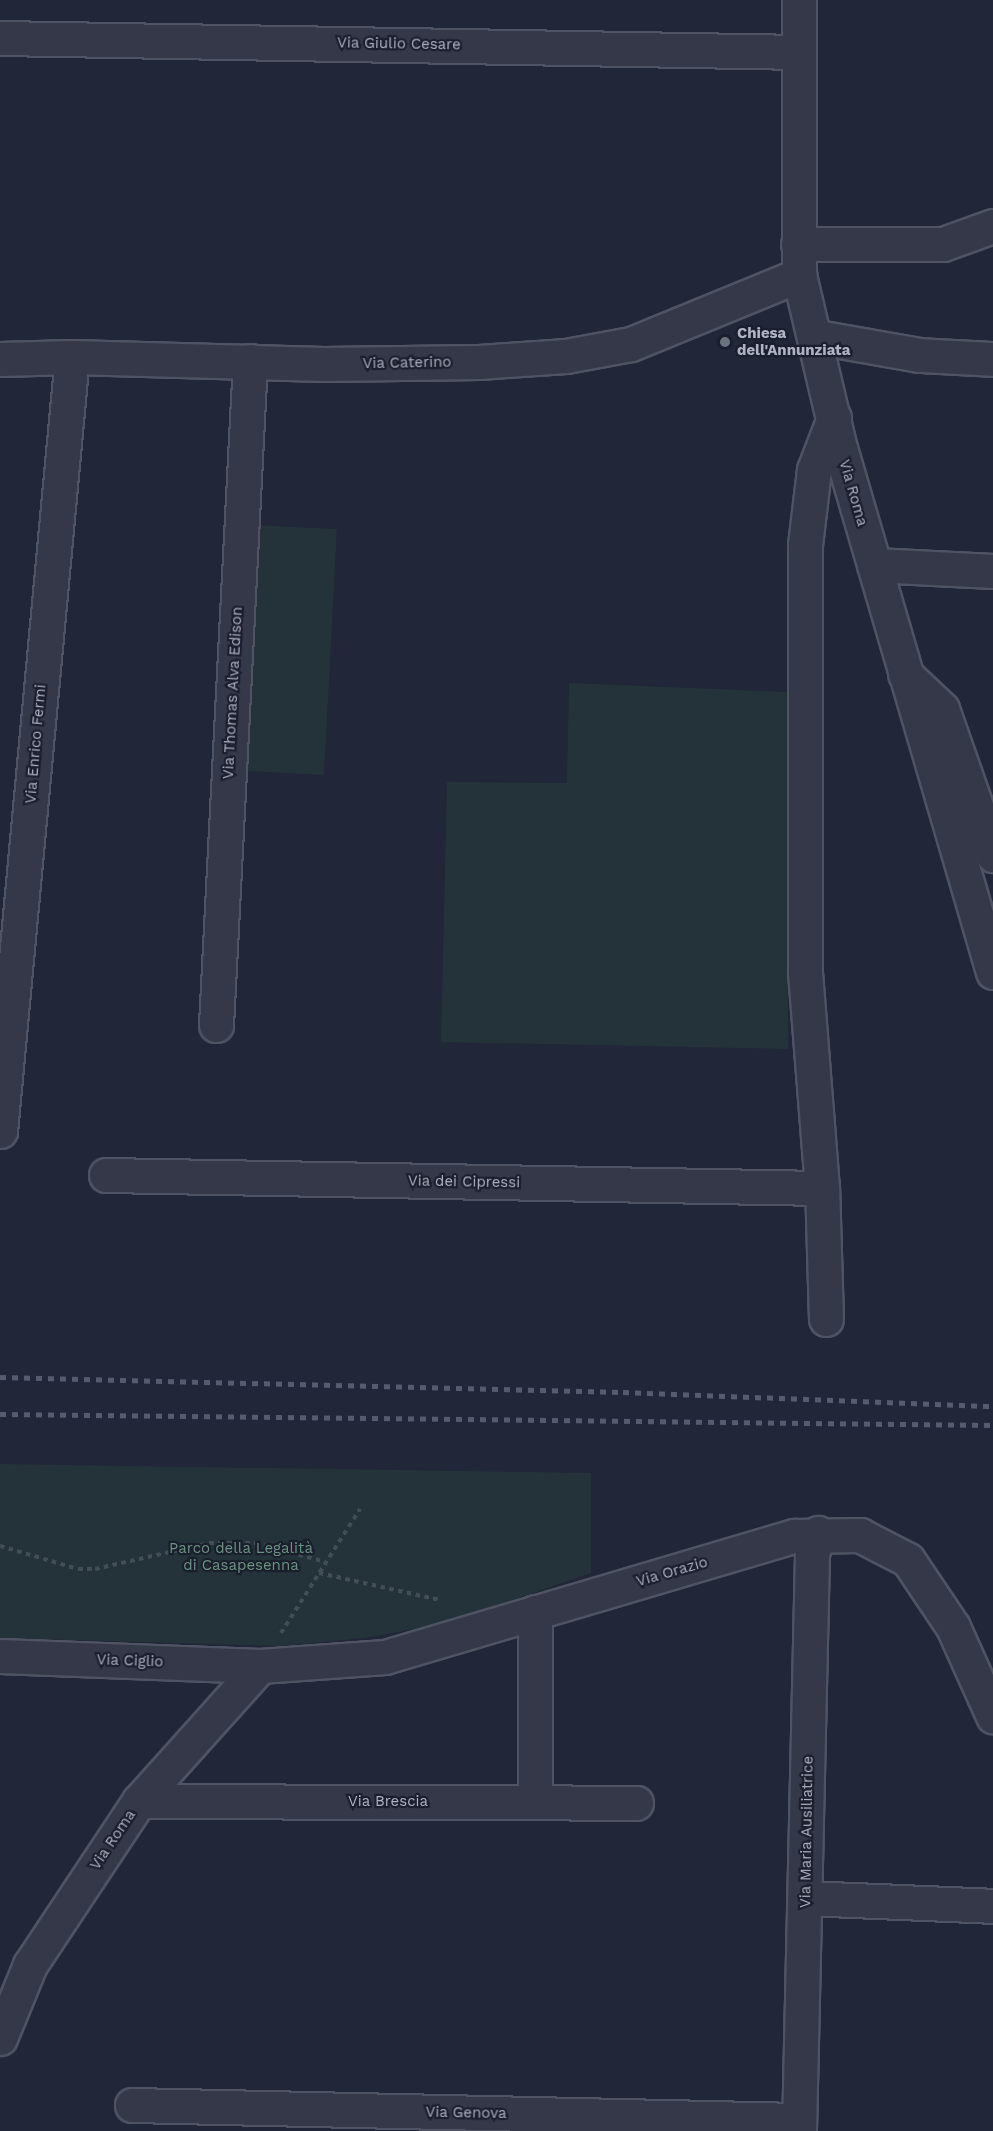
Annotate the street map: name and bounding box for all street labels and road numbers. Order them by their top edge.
street label: Via Giulio Cesare [337,34,461,54]
street label: Via Caterino [362,353,452,373]
street label: Via Roma [835,457,871,529]
street label: Via Thomas Alva Edison [219,605,247,781]
street label: Via Enrico Fermi [22,683,50,805]
street label: Via dei Cipressi [408,1172,520,1192]
street label: Via Orazio [634,1553,710,1591]
street label: Via Ciglio [96,1651,164,1671]
street label: Via Maria Ausiliatrice [797,1755,817,1909]
street label: Via Brescia [348,1793,428,1811]
street label: Via Roma [86,1806,140,1874]
street label: Via Genova [425,2103,507,2123]

